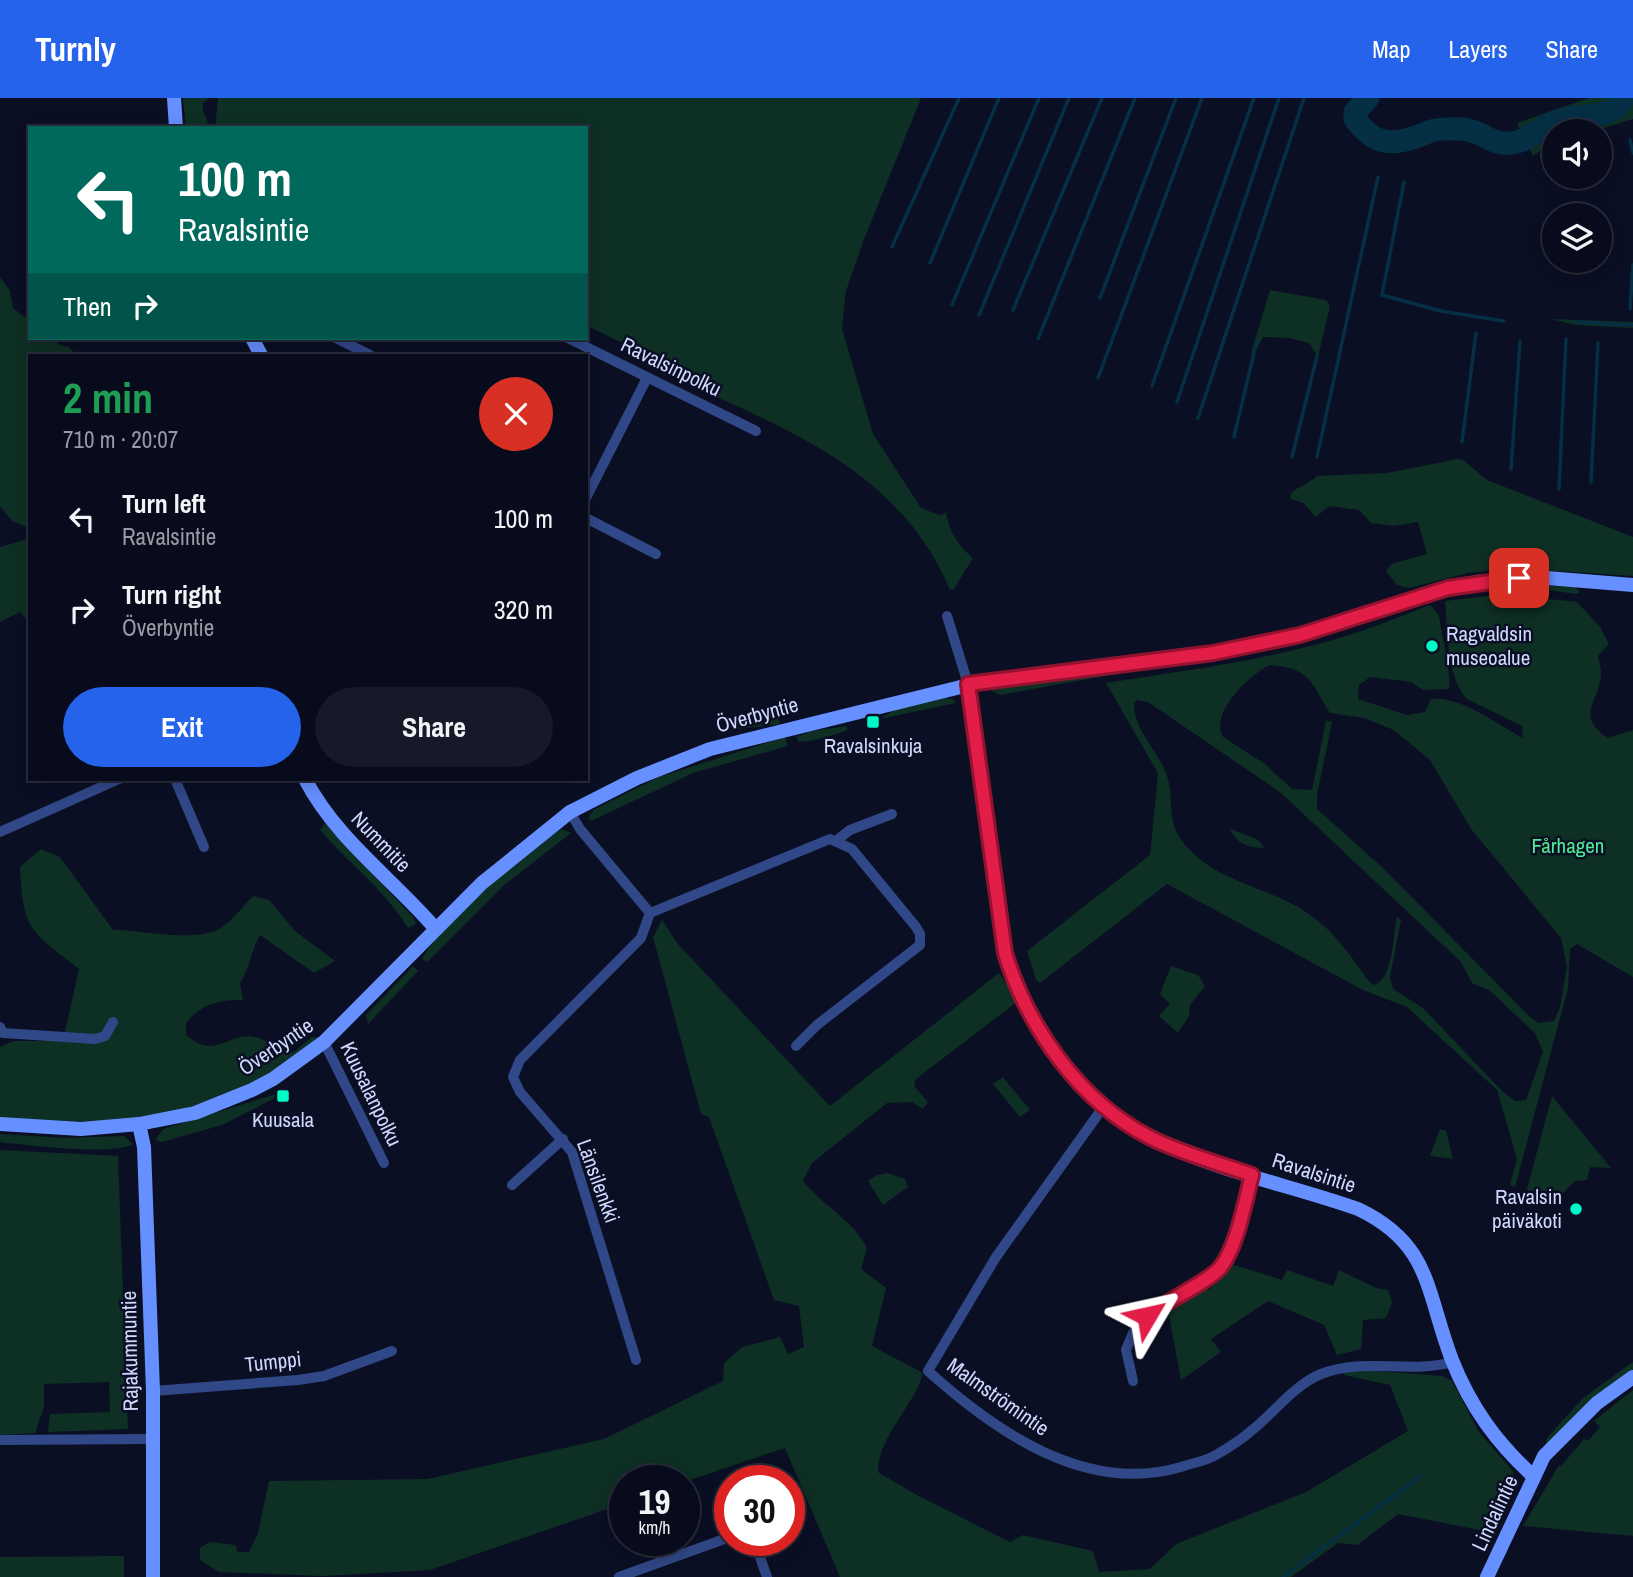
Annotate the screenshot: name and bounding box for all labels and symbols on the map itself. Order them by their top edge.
street label: Ravalsinpolku [616,330,726,403]
pin [1489,548,1549,608]
place label: Ragvaldsin museoalue [1446,619,1532,672]
marker: Ragvaldsin museoalue [1424,638,1440,654]
street label: Överbyntie [712,690,801,739]
marker: Ravalsinkuja [865,714,881,730]
place label: Ravalsinkuja [824,731,923,760]
street label: Nummitie [345,805,418,879]
park label: Fårhagen [1532,831,1604,860]
street label: Överbyntie [233,1011,319,1082]
street label: Kuusalanpolku [334,1037,409,1151]
marker: Kuusala [275,1088,291,1104]
place label: Kuusala [252,1105,315,1134]
street label: Länsilenkki [570,1135,627,1227]
street label: Ravalsintie [1269,1145,1360,1200]
place label: Ravalsin päiväkoti [1492,1182,1562,1235]
marker: Ravalsin päiväkoti [1568,1201,1584,1217]
position arrow [1110,1279,1184,1353]
street label: Rajakummuntie [114,1290,145,1412]
street label: Tumppi [243,1344,303,1379]
street label: Malmströmintie [941,1351,1055,1442]
speed limit sign: 30 [714,1465,805,1556]
street label: Lindalintie [1464,1470,1525,1555]

